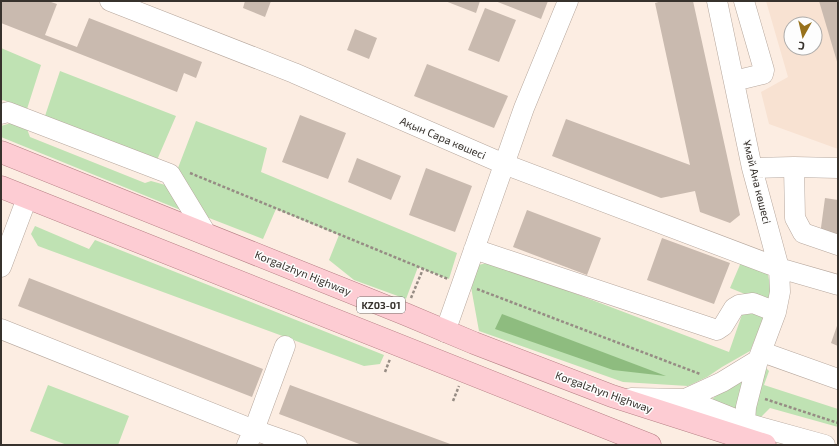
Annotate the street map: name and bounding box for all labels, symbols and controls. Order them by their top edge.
north arrow [783,16,823,56]
text: С [797,39,806,53]
street label: Ақын Сара көшесі [398,114,488,162]
street label: Ұмай Ана көшесі [741,139,774,225]
street label: Korgalzhyn Highway [253,247,353,298]
road number: KZ03-01 [357,297,405,313]
street label: Korgalzhyn Highway [554,368,655,415]

